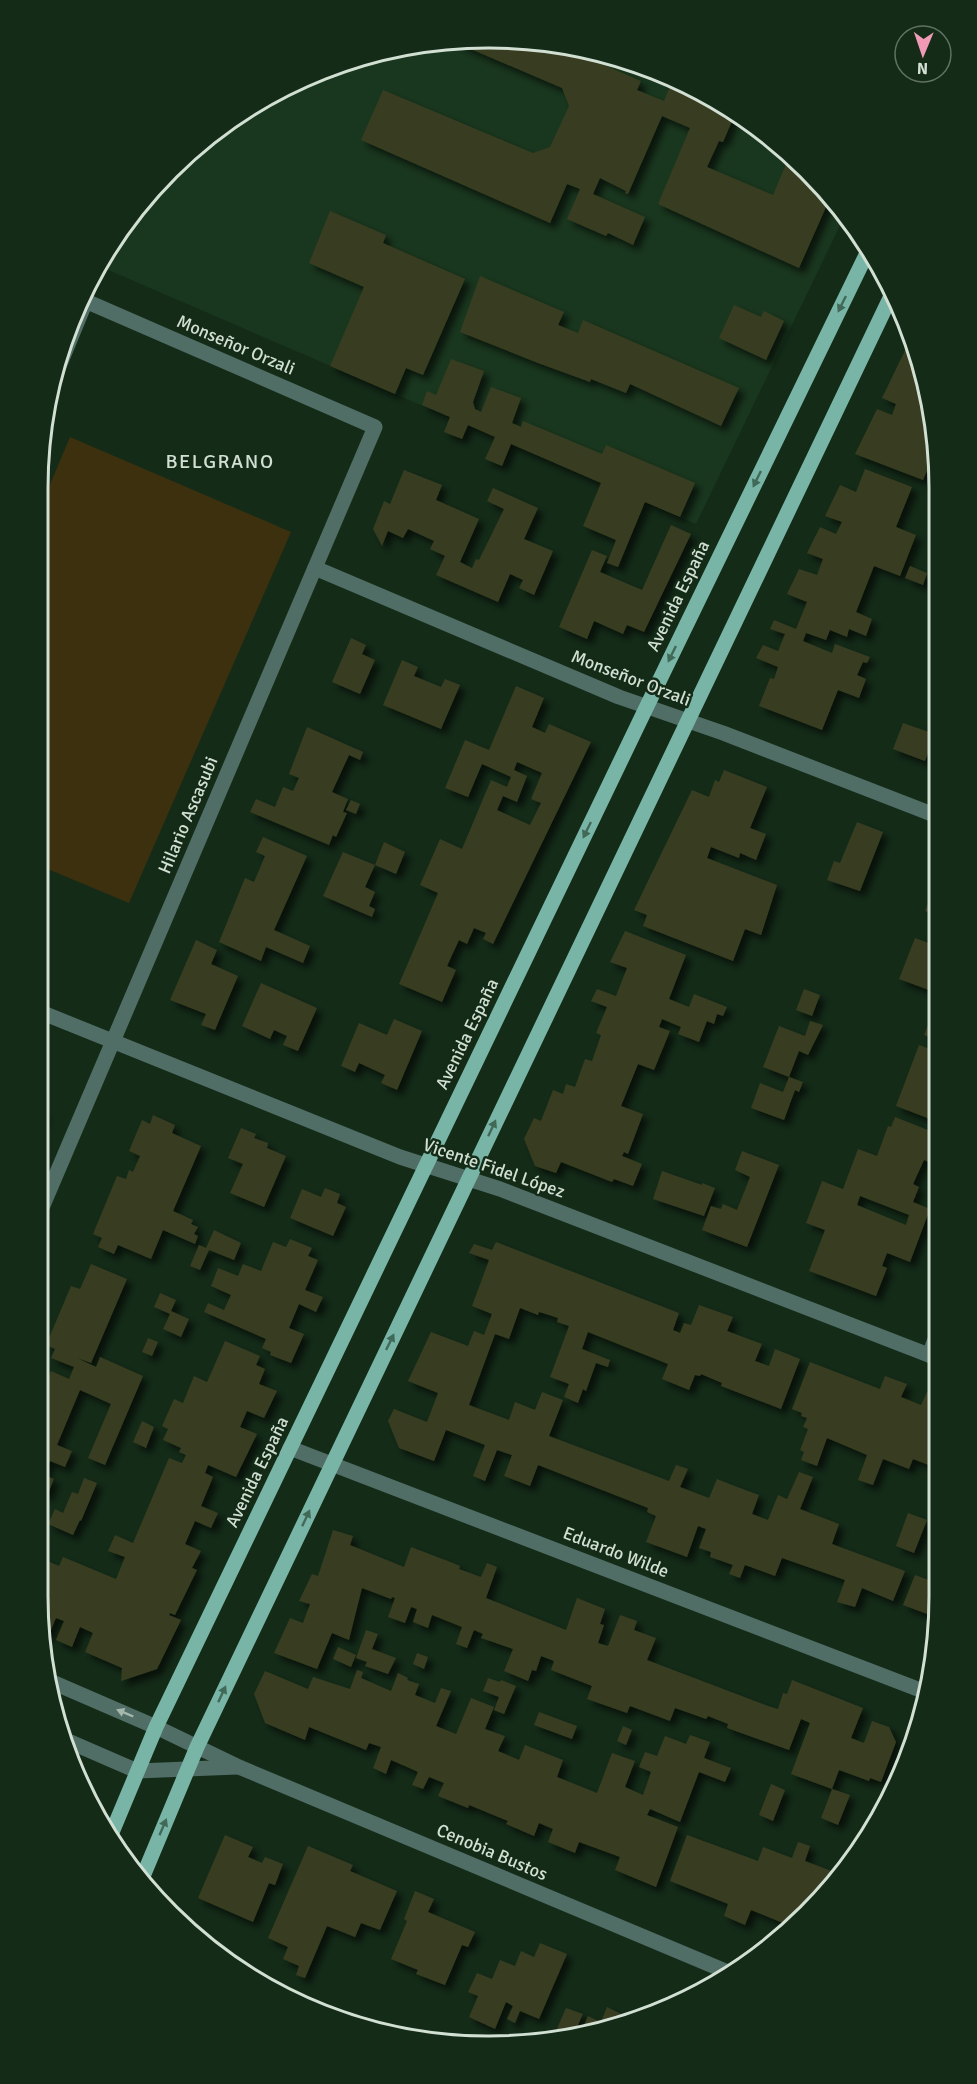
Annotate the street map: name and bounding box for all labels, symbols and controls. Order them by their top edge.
north arrow [893,24,953,84]
text: N [917,58,928,78]
one-way arrow [838,295,847,312]
street label: Monseñor Orzali [174,310,298,380]
district label: BELGRANO [165,449,275,474]
one-way arrow [752,471,762,488]
street label: Avenida España [642,537,714,655]
street label: Monseñor Orzali [568,645,694,711]
one-way arrow [667,646,676,663]
street label: Hilario Ascasubi [153,753,223,877]
one-way arrow [582,822,592,839]
street label: Avenida España [431,975,503,1093]
one-way arrow [488,1120,497,1137]
street label: Vicente Fidel López [420,1133,568,1203]
one-way arrow [386,1334,395,1351]
street label: Avenida España [221,1413,293,1531]
one-way arrow [302,1509,311,1526]
street label: Eduardo Wilde [560,1522,672,1582]
one-way arrow [217,1685,227,1703]
one-way arrow [116,1708,134,1717]
one-way arrow [158,1817,168,1835]
street label: Cenobia Bustos [433,1819,551,1885]

